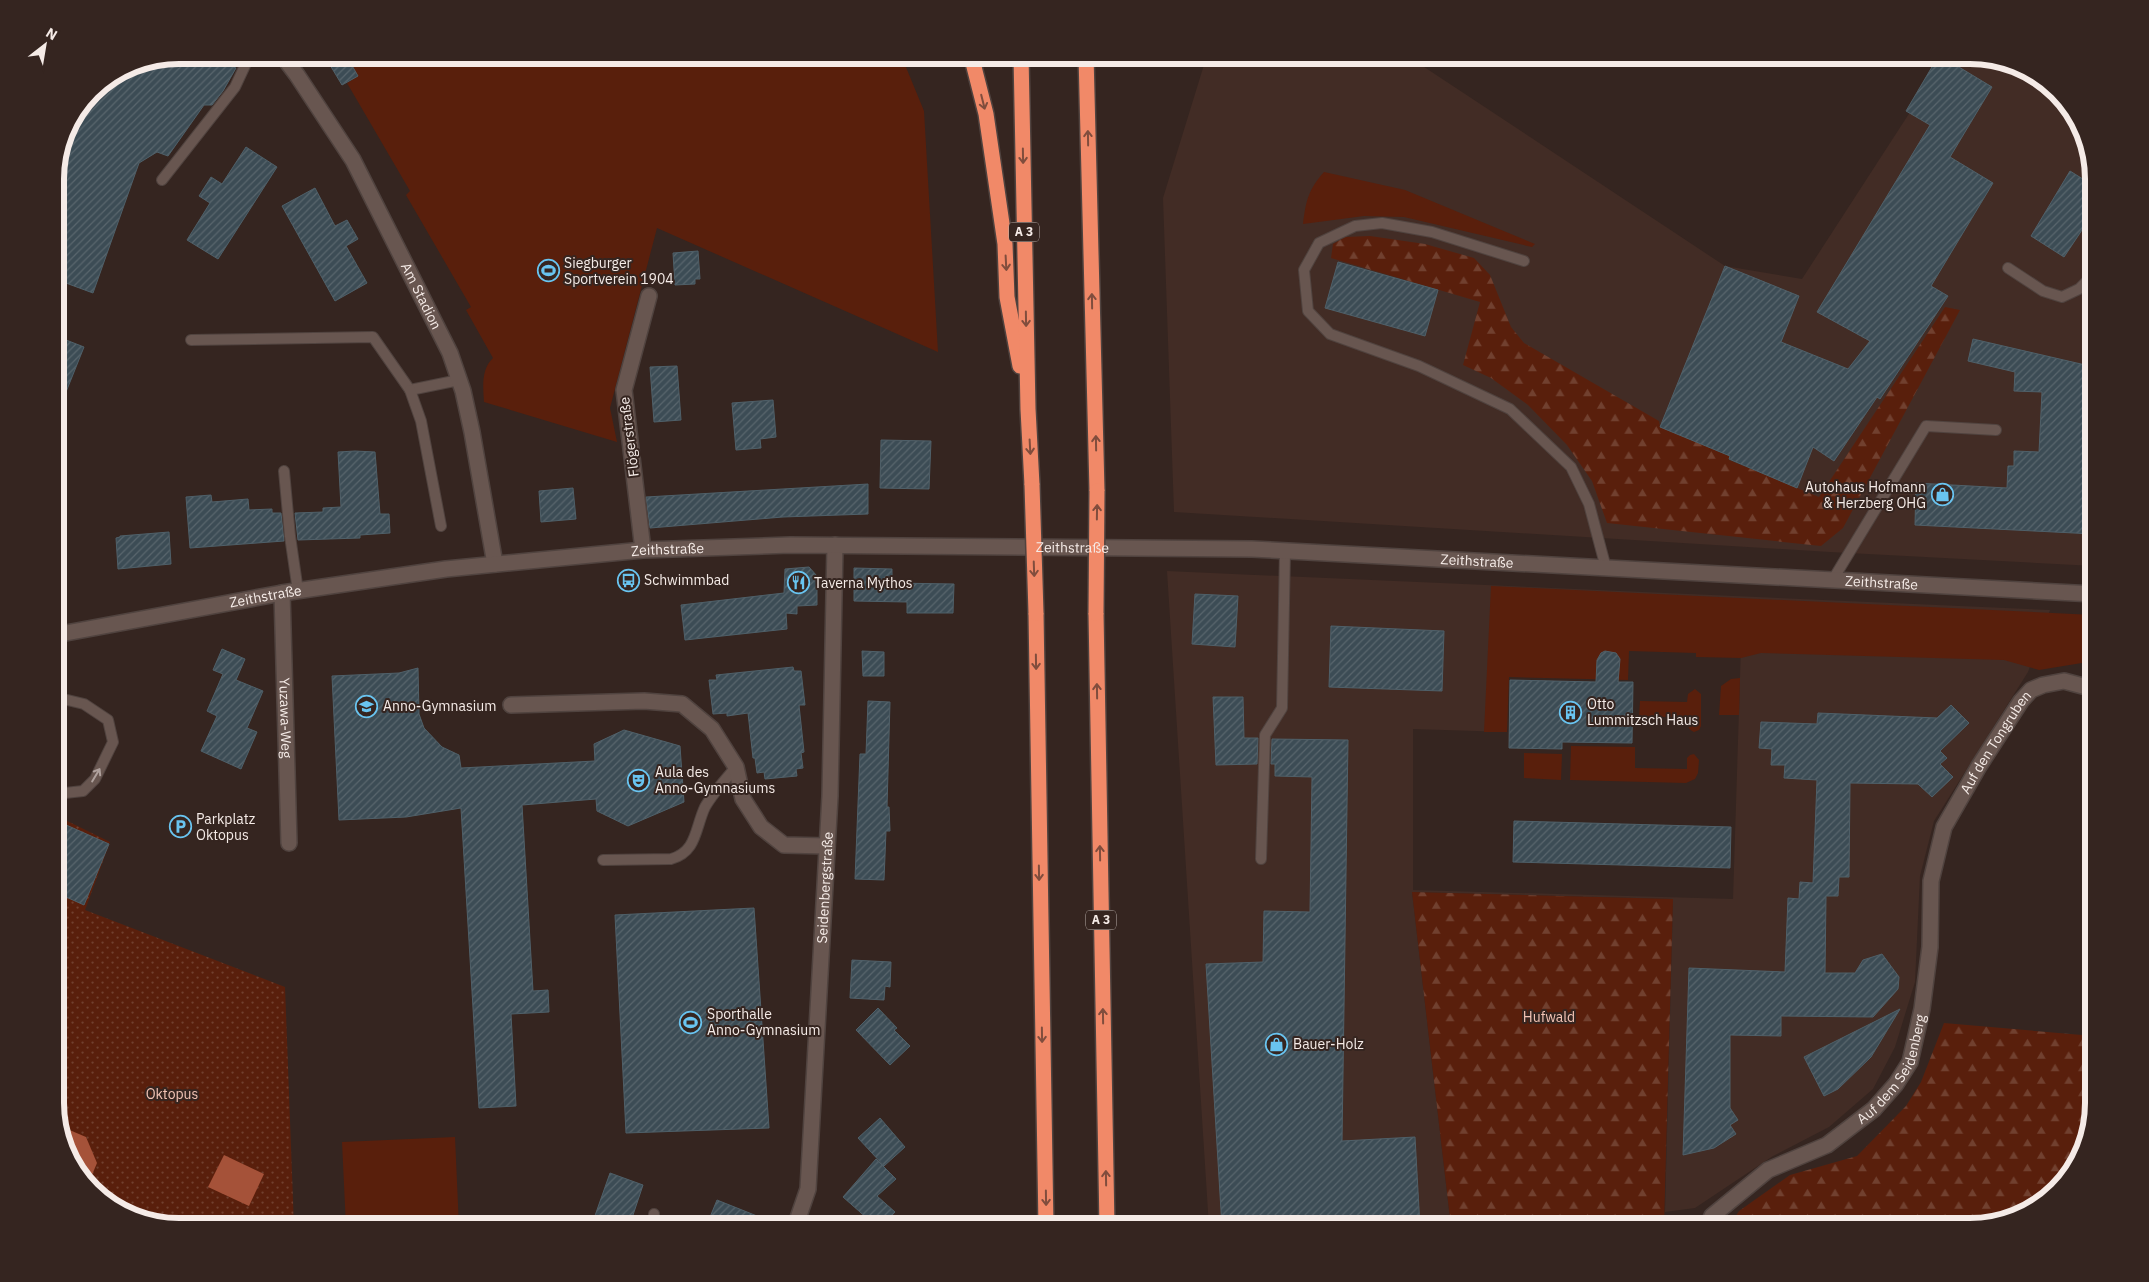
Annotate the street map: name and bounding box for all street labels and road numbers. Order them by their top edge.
road number: A 3 [1009,222,1039,242]
street label: Am Stadion [397,260,446,332]
street label: Flögerstraße [615,396,643,478]
street label: Zeithstraße [1036,538,1109,557]
street label: Zeithstraße [630,539,705,560]
street label: Zeithstraße [1440,550,1514,572]
street label: Zeithstraße [1845,572,1919,594]
street label: Zeithstraße [228,581,303,612]
street label: Yuzawa-Weg [275,677,296,759]
street label: Auf den Tongruben [1956,687,2035,797]
street label: Seidenbergstraße [813,831,837,944]
road number: A 3 [1086,910,1116,930]
street label: Auf dem Seidenberg [1853,1012,1930,1128]

